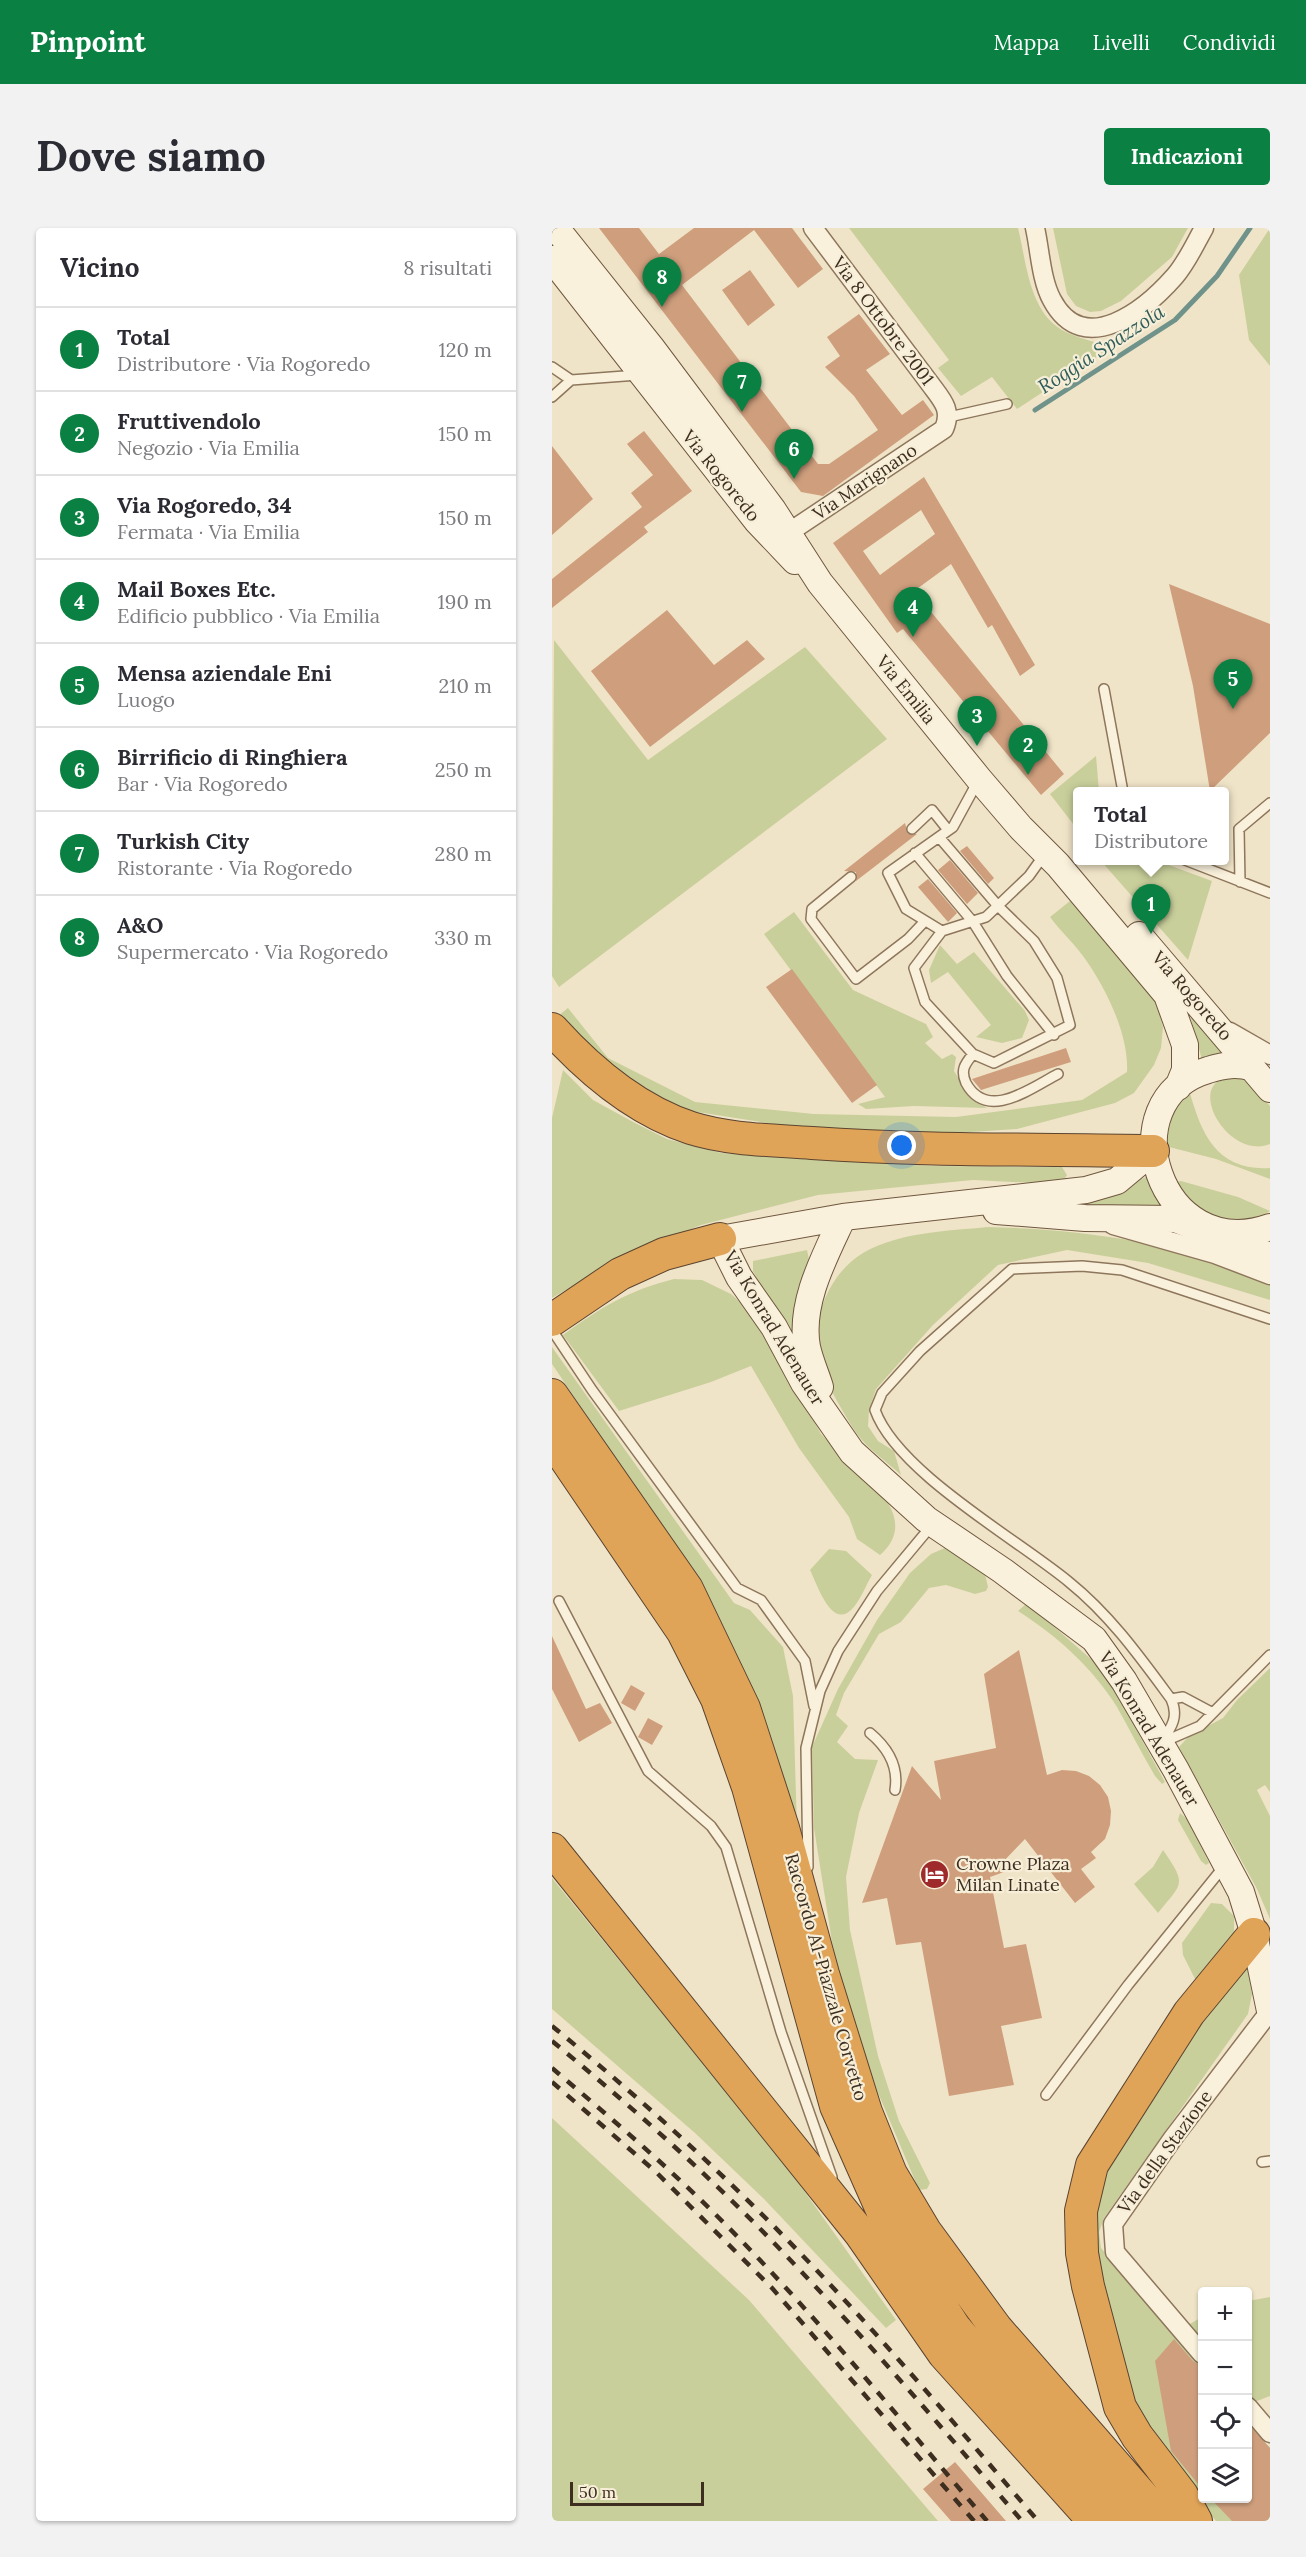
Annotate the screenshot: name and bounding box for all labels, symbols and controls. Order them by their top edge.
text: Pinpoint [30,24,146,60]
text: Mappa [994,29,1060,56]
text: Livelli [1093,29,1150,56]
text: Condividi [1183,29,1276,56]
button: Indicazioni [1104,128,1270,185]
text: Dove siamo [36,129,266,183]
text: Vicino [60,251,140,284]
street label: Via 8 Ottobre 2001 [827,251,939,390]
text: 8 risultati [403,255,492,280]
pin: 8 [642,257,682,307]
water label: Roggia Spazzola [1033,298,1169,399]
text: Total [117,323,170,351]
text: 1 [75,337,84,362]
text: 120 m [438,337,492,362]
text: Distributore · Via Rogoredo [117,351,370,376]
pin: 7 [722,362,762,412]
text: Fruttivendolo [117,407,261,435]
text: 2 [74,421,85,446]
text: 150 m [438,421,492,446]
street label: Via Rogoredo [677,424,765,526]
pin: 6 [774,430,814,479]
text: Negozio · Via Emilia [117,435,300,460]
street label: Via Marignano [807,438,921,525]
text: Via Rogoredo, 34 [117,491,292,519]
text: 3 [74,505,85,530]
text: 150 m [438,505,492,530]
text: Fermata · Via Emilia [117,519,300,544]
text: Mail Boxes Etc. [117,575,276,603]
pin: 4 [894,588,932,637]
text: 4 [74,589,85,614]
text: 190 m [438,589,492,614]
text: Edificio pubblico · Via Emilia [117,603,380,628]
street label: Via Emilia [871,650,941,729]
text: Mensa aziendale Eni [117,659,332,687]
pin: 5 [1214,660,1252,709]
text: 5 [74,673,85,698]
text: 210 m [438,673,492,698]
text: Luogo [117,687,175,712]
pin: 3 [958,696,996,746]
pin: 2 [1008,726,1048,775]
text: Birrificio di Ringhiera [117,743,348,771]
text: 6 [74,757,85,782]
text: 250 m [435,757,492,782]
text: Bar · Via Rogoredo [117,771,288,796]
popup [1073,787,1229,865]
text: Total [1094,800,1147,828]
text: Turkish City [117,827,249,855]
text: Distributore [1094,828,1208,853]
text: 7 [75,841,84,866]
text: 280 m [434,841,492,866]
text: Ristorante · Via Rogoredo [117,855,352,880]
pin: 1 [1132,884,1170,934]
text: A&O [117,911,163,939]
text: 8 [74,925,85,950]
text: 330 m [434,925,492,950]
text: Supermercato · Via Rogoredo [117,939,388,964]
street label: Via Rogoredo [1147,945,1238,1045]
your location [887,1131,916,1160]
street label: Via Konrad Adenauer [719,1245,830,1410]
street label: Via Konrad Adenauer [1094,1646,1205,1811]
street label: Raccordo A1-Piazzale Corvetto [780,1850,873,2103]
place label: Crowne Plaza Milan Linate [956,1852,1070,1896]
hotel icon: Crowne Plaza Milan Linate [919,1858,951,1890]
street label: Via della Stazione [1112,2085,1217,2219]
map controls [1198,2287,1252,2503]
button: + [1198,2287,1252,2341]
button: − [1198,2341,1252,2395]
button: locate [1198,2395,1252,2449]
button: layers [1198,2449,1252,2503]
scale bar [570,2479,704,2506]
text: 50 m [579,2482,616,2502]

